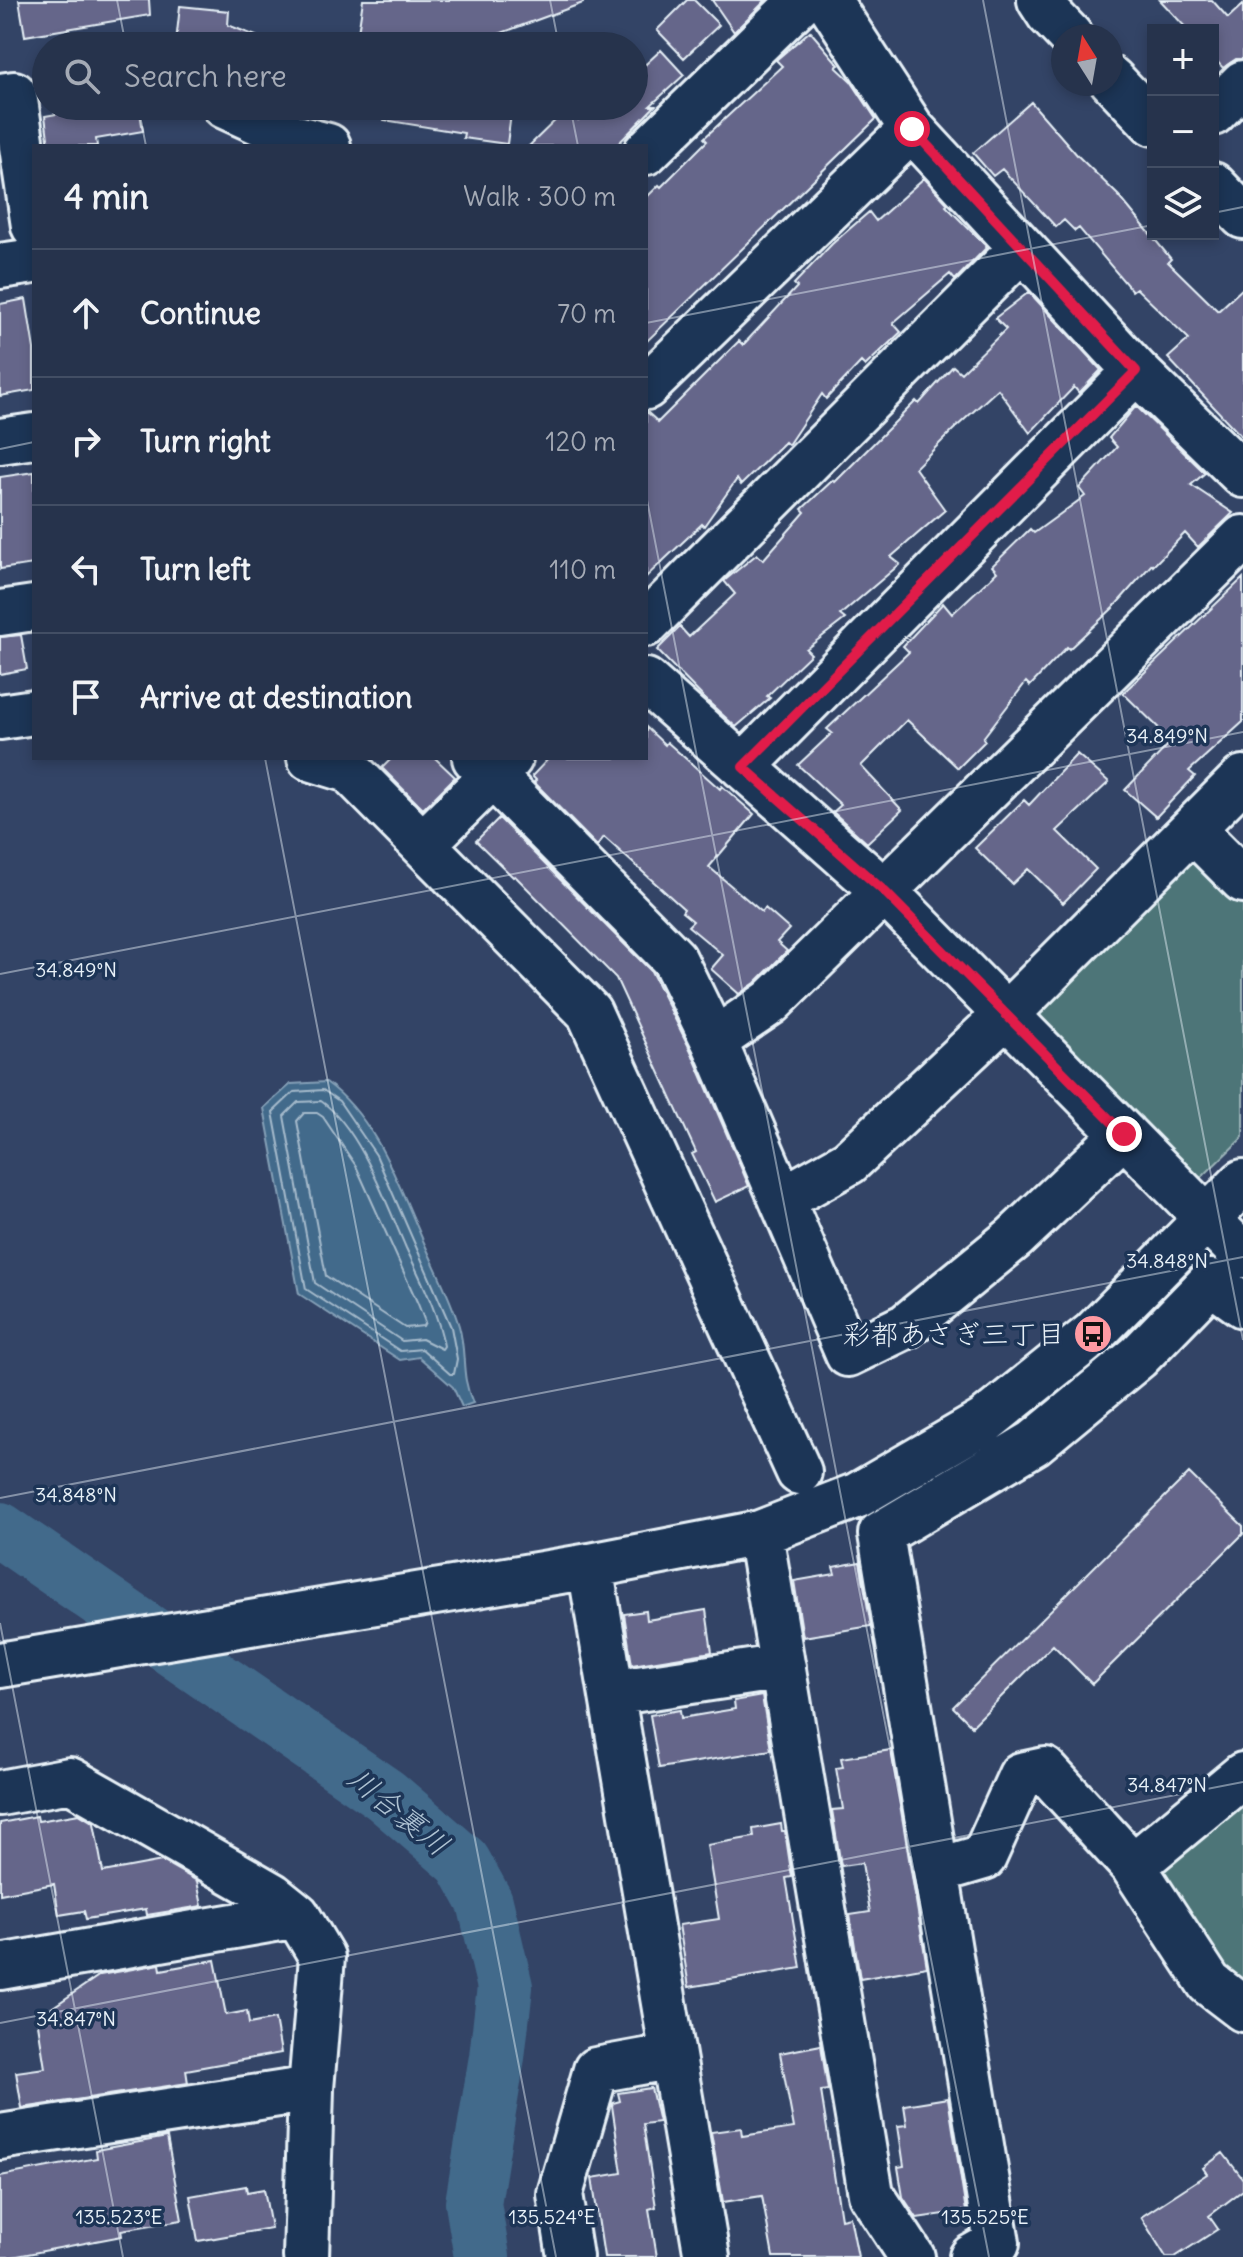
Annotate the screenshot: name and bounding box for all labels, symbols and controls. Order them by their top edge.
north arrow [1051,24,1123,96]
map controls [1147,24,1219,240]
button: + [1147,24,1219,96]
search box [32,32,648,120]
icon: search [60,54,104,98]
text: Search here [124,57,287,95]
button: − [1147,96,1219,168]
route start [894,111,930,147]
button: layers [1147,168,1219,240]
text: 4 min [64,175,149,218]
text: Walk · 300 m [463,180,616,213]
icon: ahead [64,291,108,335]
text: Continue [140,294,261,332]
text: 70 m [557,297,616,330]
icon: right [64,419,108,463]
text: Turn right [140,422,271,460]
text: 120 m [545,425,616,458]
icon: left [64,547,108,591]
text: Turn left [140,550,251,588]
text: 110 m [549,553,616,586]
icon: arrive [64,675,108,719]
text: Arrive at destination [140,678,412,716]
text: 34.849°N [1126,723,1208,748]
text: 34.849°N [35,957,117,982]
route end [1106,1116,1142,1152]
text: 34.848°N [1126,1248,1208,1273]
bus stop icon: 彩都あさぎ三丁目 [1072,1313,1114,1355]
place label: 彩都あさぎ三丁目 [843,1316,1065,1352]
text: 34.848°N [35,1482,117,1507]
water label: 川合裏川 [340,1758,458,1864]
text: 34.847°N [1127,1772,1207,1797]
text: 34.847°N [36,2006,116,2031]
text: 135.523°E [75,2204,163,2229]
text: 135.524°E [508,2204,596,2229]
text: 135.525°E [941,2204,1029,2229]

